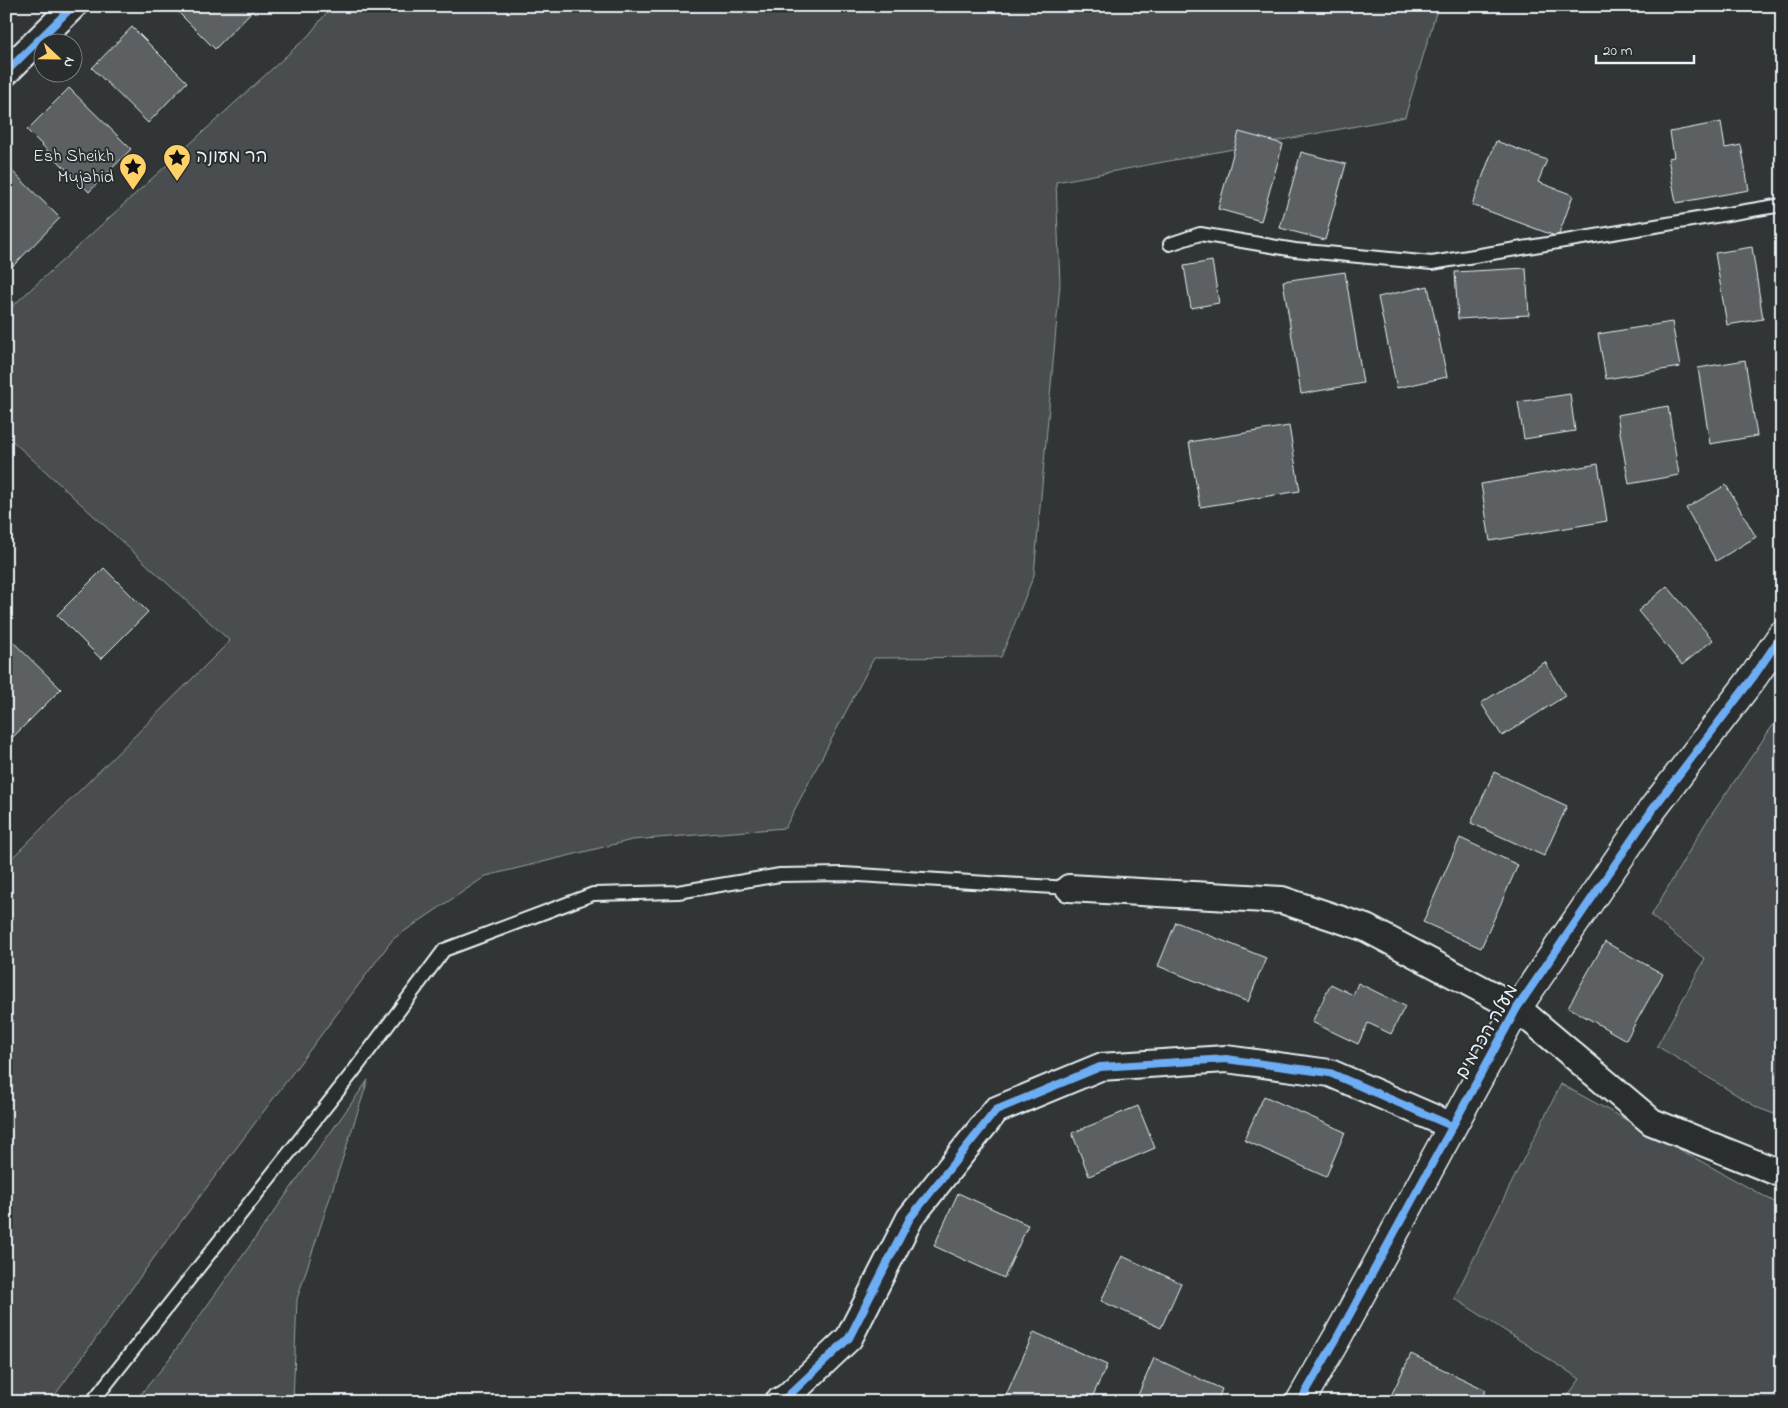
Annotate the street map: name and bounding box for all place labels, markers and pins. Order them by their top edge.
place icon: הר מעונה [162,143,192,182]
place label: Esh Sheikh Mujahid [33,144,114,191]
place label: הר מעונה [196,145,267,171]
place icon: Esh Sheikh Mujahid [118,152,148,191]

